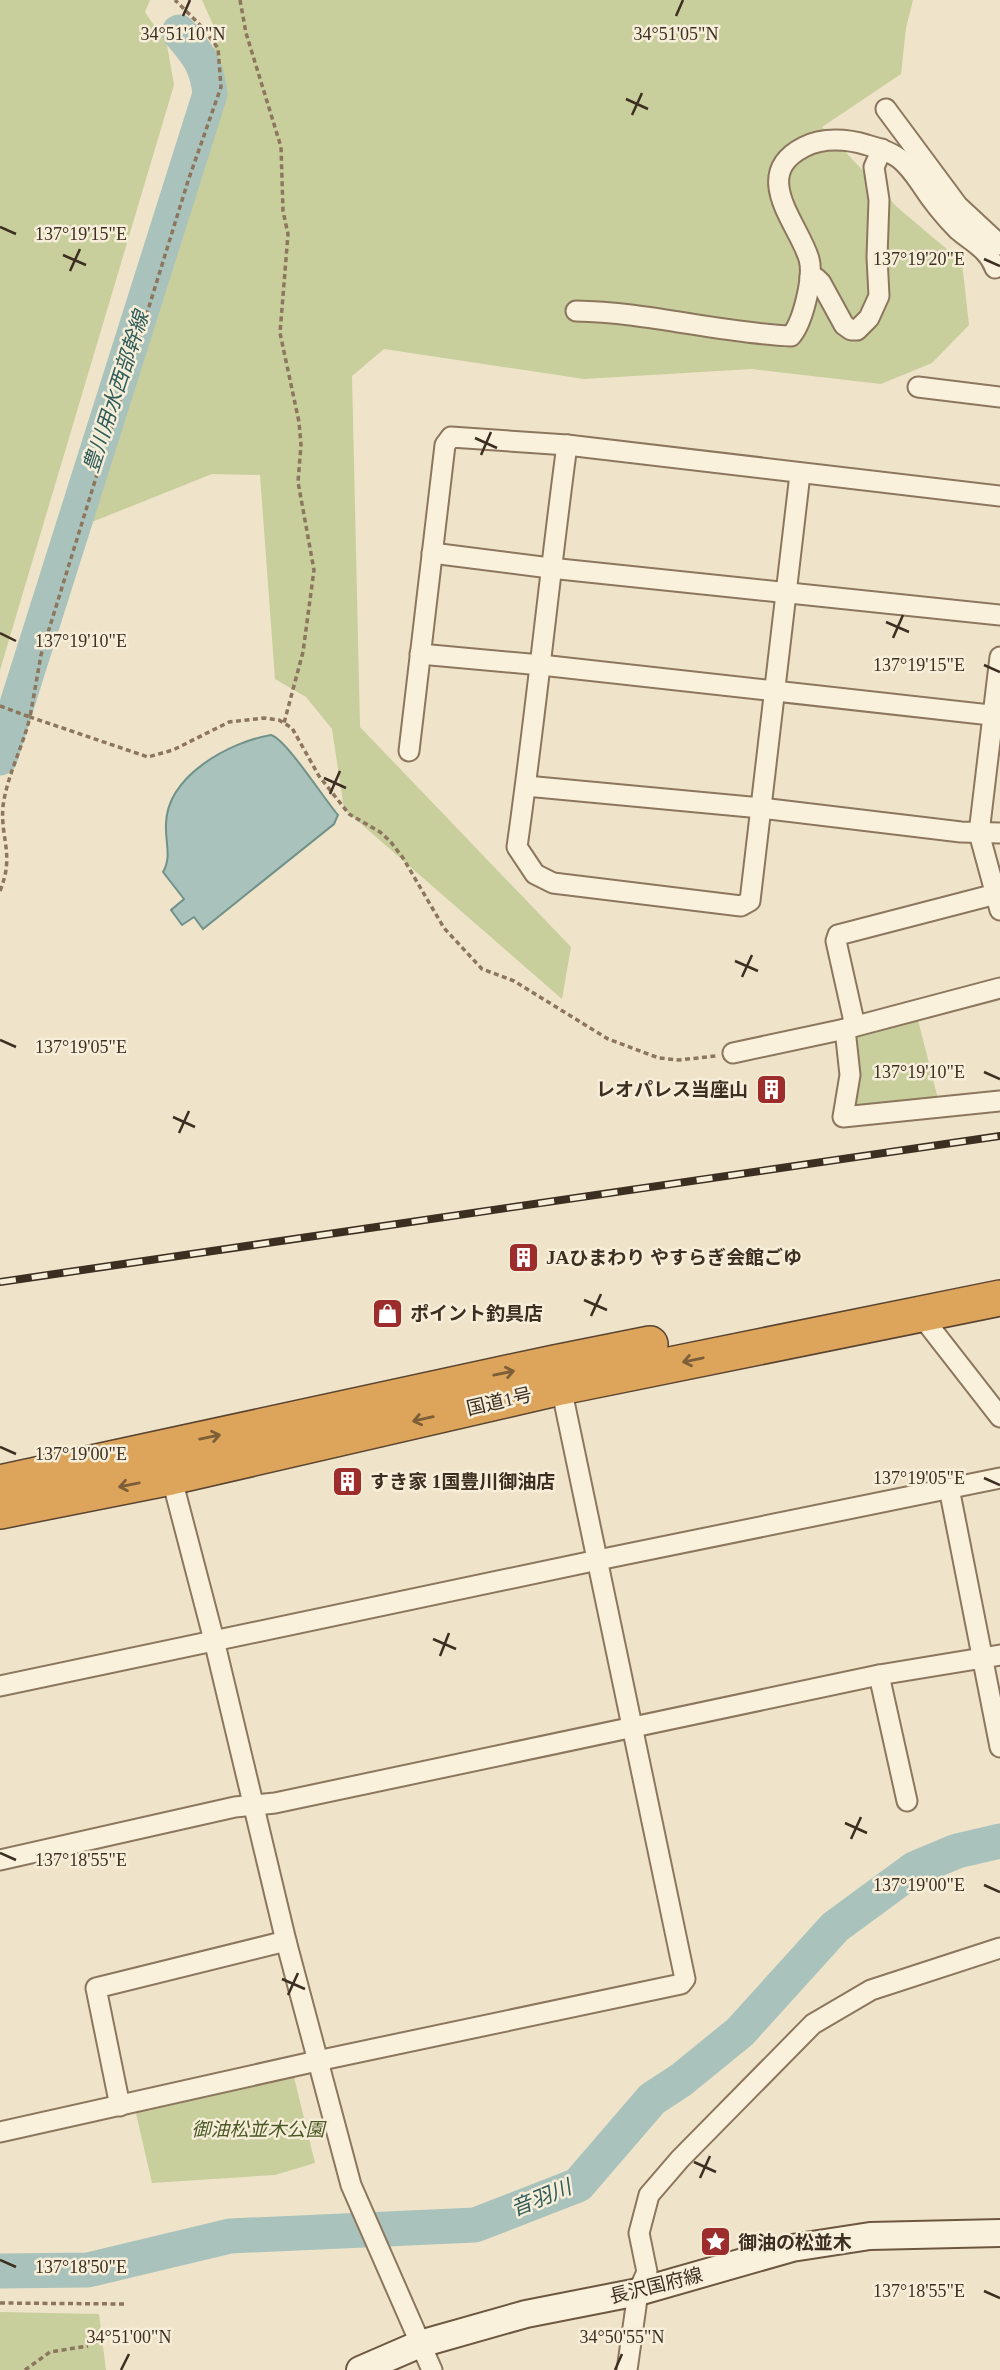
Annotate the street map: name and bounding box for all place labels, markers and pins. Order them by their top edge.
building icon: レオパレス当座山 [754,1072,788,1106]
place label: レオパレス当座山 [596,1079,748,1100]
building icon: JAひまわり やすらぎ会館ごゆ [506,1240,540,1274]
place label: JAひまわり やすらぎ会館ごゆ [546,1247,802,1268]
shop icon: ポイント釣具店 [370,1296,404,1330]
place label: ポイント釣具店 [410,1303,543,1324]
building icon: すき家 1国豊川御油店 [330,1464,364,1498]
place label: すき家 1国豊川御油店 [370,1471,555,1492]
place icon: 御油の松並木 [698,2225,732,2259]
place label: 御油の松並木 [738,2232,852,2253]

